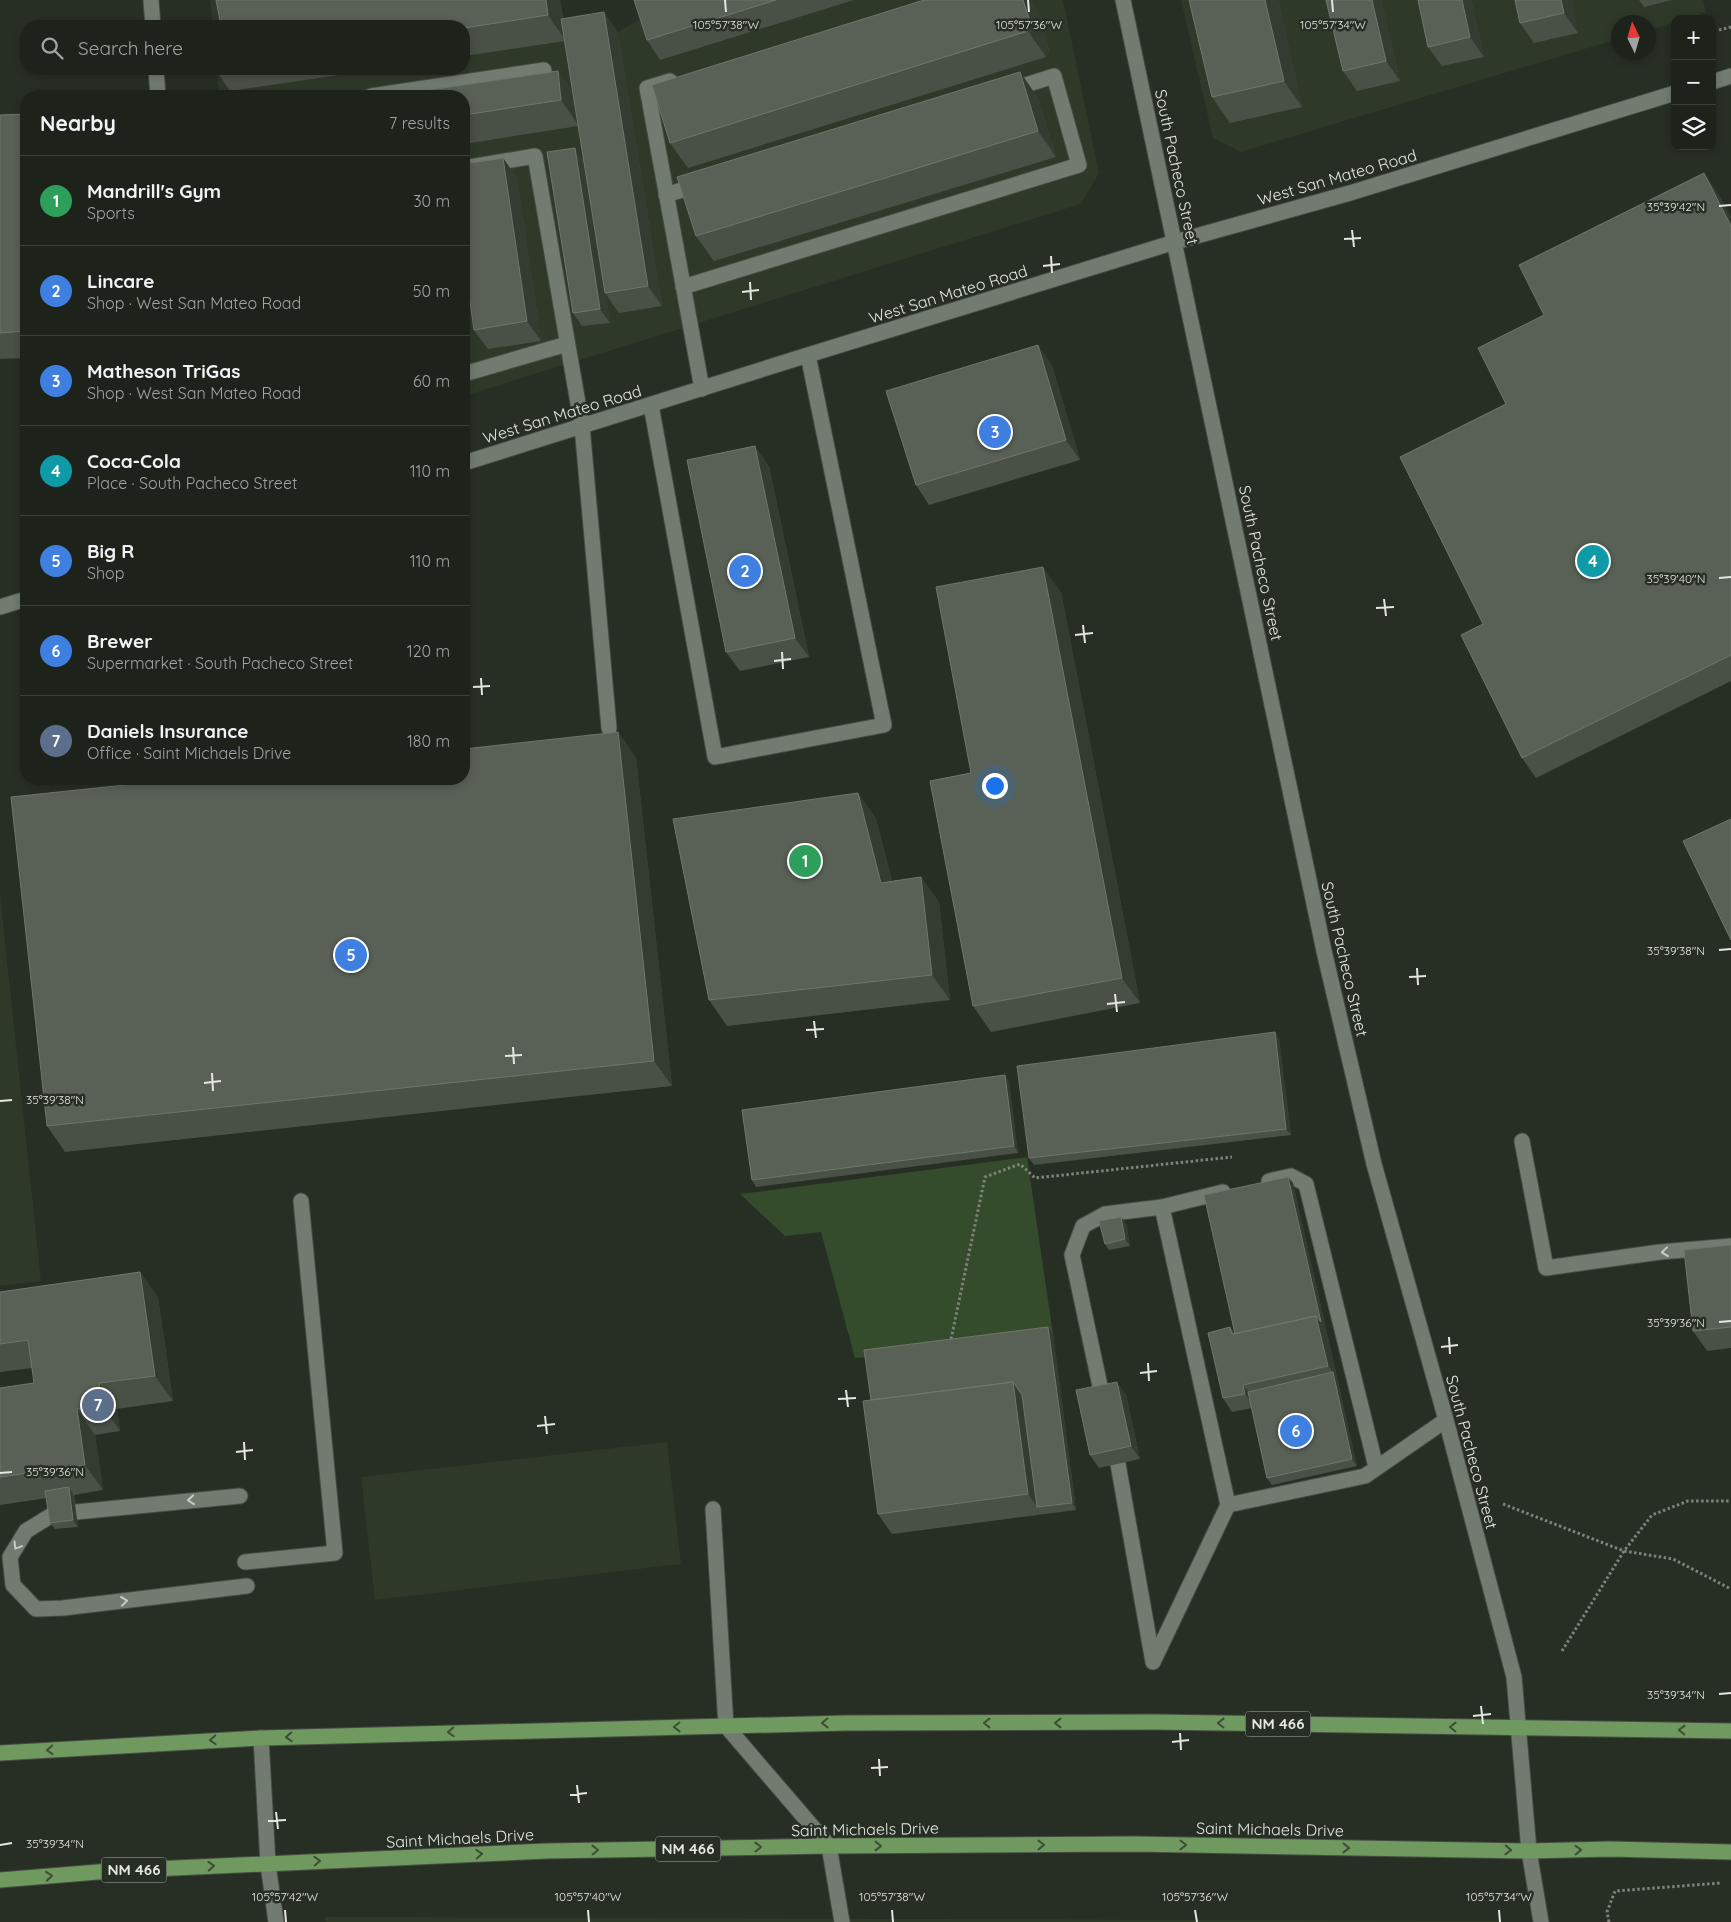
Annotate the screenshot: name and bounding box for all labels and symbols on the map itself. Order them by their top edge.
north arrow [1611,15,1656,60]
text: 105°57'38"W [693,17,759,32]
text: 105°57'36"W [996,17,1062,32]
text: 105°57'34"W [1300,17,1366,32]
street label: South Pacheco Street [1151,88,1203,246]
street label: West San Mateo Road [1255,145,1419,209]
text: 35°39'42"N [1647,199,1705,214]
street label: West San Mateo Road [866,260,1030,328]
street label: West San Mateo Road [480,380,644,448]
pin: 3 [979,413,1011,451]
street label: South Pacheco Street [1235,484,1287,642]
pin: 4 [1577,542,1609,580]
pin: 2 [729,552,761,590]
text: 35°39'40"N [1647,571,1705,586]
your location [982,773,1008,799]
pin: 1 [789,842,821,880]
street label: South Pacheco Street [1317,880,1373,1038]
pin: 5 [335,936,367,974]
text: 35°39'38"N [1647,943,1705,958]
text: 35°39'38"N [26,1092,84,1107]
one-way arrow [1661,1246,1669,1257]
text: 35°39'36"N [1647,1315,1705,1330]
street label: South Pacheco Street [1442,1373,1502,1531]
pin: 7 [82,1386,114,1424]
pin: 6 [1280,1412,1312,1450]
text: 35°39'36"N [26,1464,84,1479]
one-way arrow [187,1495,195,1506]
one-way arrow [13,1540,23,1549]
one-way arrow [120,1596,128,1607]
text: 35°39'34"N [1647,1687,1705,1702]
road number: NM 466 [1246,1712,1310,1736]
one-way arrow [820,1718,828,1728]
one-way arrow [983,1718,990,1728]
one-way arrow [1054,1718,1062,1728]
one-way arrow [1216,1718,1224,1729]
one-way arrow [673,1722,680,1732]
one-way arrow [1449,1722,1456,1732]
one-way arrow [1678,1725,1686,1735]
one-way arrow [447,1727,455,1737]
one-way arrow [285,1732,292,1742]
one-way arrow [208,1735,216,1746]
one-way arrow [46,1744,54,1755]
street label: Saint Michaels Drive [791,1818,939,1840]
street label: Saint Michaels Drive [1196,1818,1344,1840]
street label: Saint Michaels Drive [386,1824,534,1852]
text: 35°39'34"N [26,1836,84,1851]
road number: NM 466 [656,1836,720,1862]
one-way arrow [1037,1840,1045,1850]
one-way arrow [1180,1840,1188,1850]
one-way arrow [874,1841,882,1851]
one-way arrow [754,1842,762,1852]
one-way arrow [1342,1843,1350,1853]
one-way arrow [1574,1844,1582,1855]
one-way arrow [592,1845,600,1856]
one-way arrow [1504,1845,1512,1856]
one-way arrow [475,1849,483,1860]
one-way arrow [313,1856,321,1867]
road number: NM 466 [102,1858,166,1882]
one-way arrow [207,1861,215,1872]
one-way arrow [45,1871,53,1882]
text: 105°57'42"W [252,1889,319,1904]
text: 105°57'40"W [555,1889,622,1904]
text: 105°57'38"W [859,1889,925,1904]
text: 105°57'36"W [1162,1889,1228,1904]
text: 105°57'34"W [1466,1889,1532,1904]

